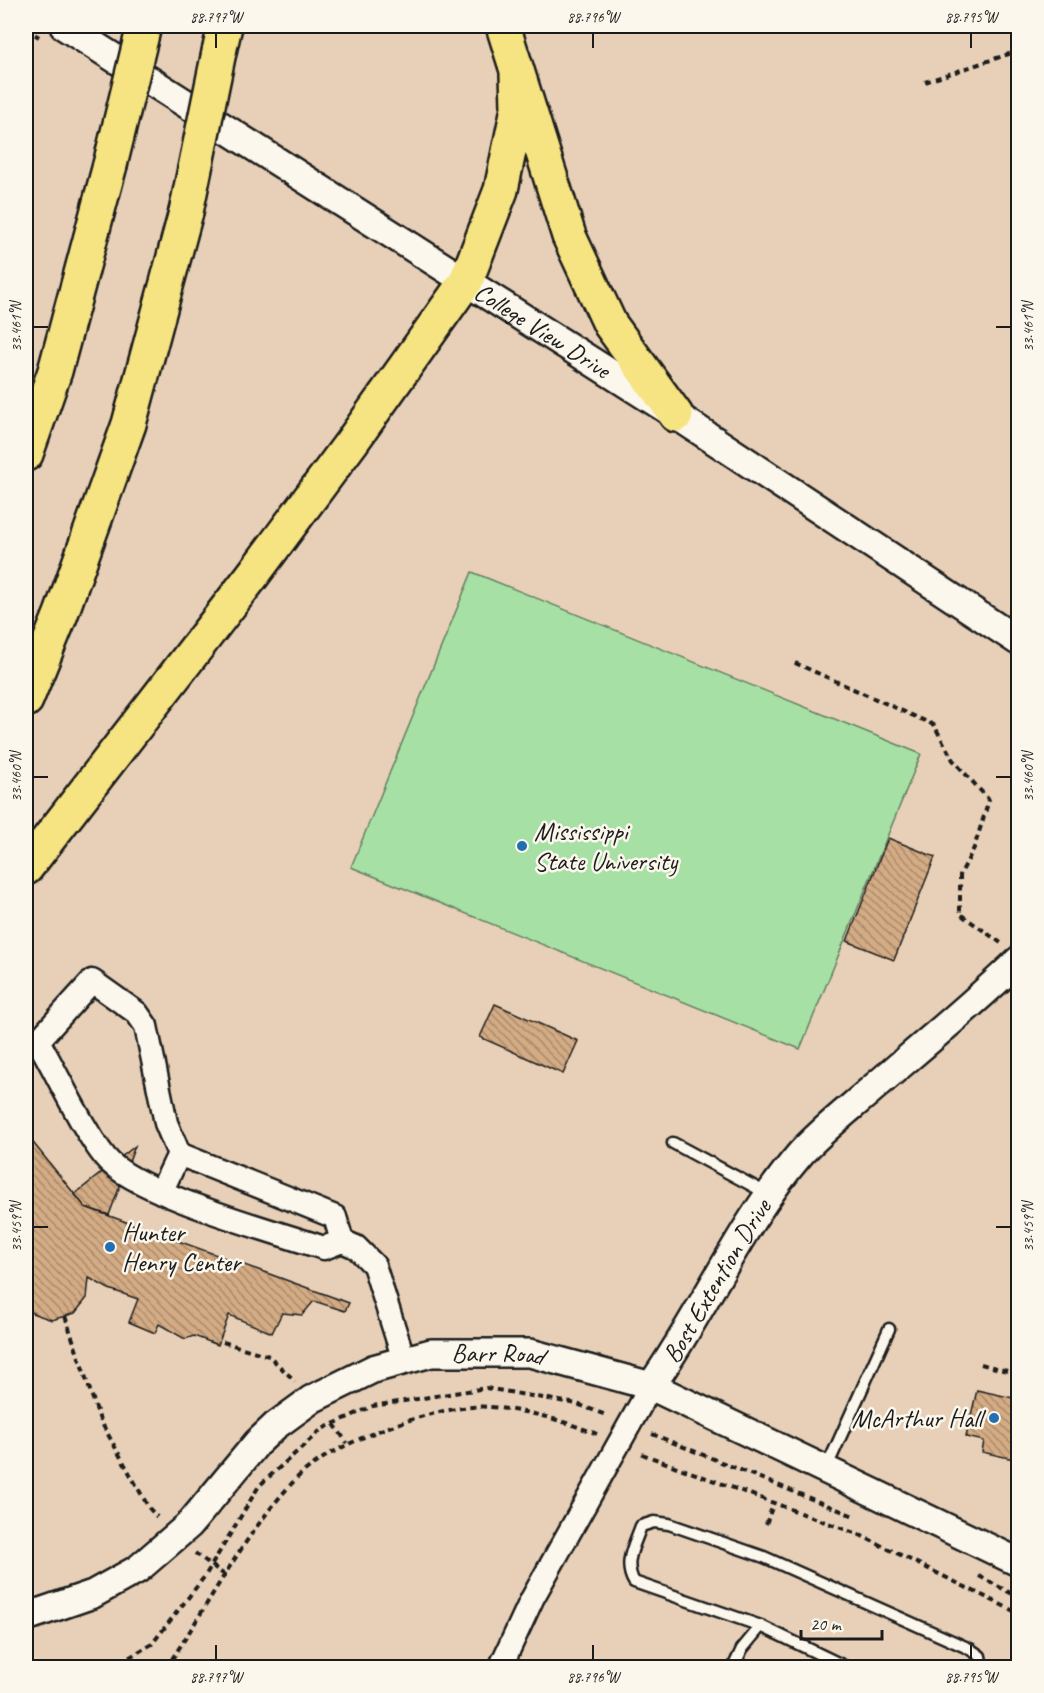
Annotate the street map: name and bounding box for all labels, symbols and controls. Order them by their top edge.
text: 88.797°W [190,8,245,27]
text: 88.796°W [567,8,622,27]
text: 88.795°W [945,8,1000,27]
street label: College View Drive [468,275,619,387]
text: 33.461°N [7,299,26,352]
text: 33.461°N [1019,299,1038,352]
text: 33.460°N [7,749,26,802]
text: 33.460°N [1019,749,1038,802]
place label: Mississippi State University [534,815,679,878]
marker: Mississippi State University [515,839,529,853]
street label: Bost Extention Drive [655,1191,779,1369]
text: 33.459°N [7,1199,26,1252]
text: 33.459°N [1019,1199,1038,1252]
place label: Hunter Henry Center [122,1216,243,1279]
marker: Hunter Henry Center [103,1240,117,1254]
street label: Barr Road [452,1337,552,1374]
place label: McArthur Hall [852,1402,987,1435]
marker: McArthur Hall [987,1411,1001,1425]
scale bar [801,1603,882,1641]
text: 20 m [810,1613,843,1635]
text: 88.797°W [190,1668,245,1687]
text: 88.796°W [567,1668,622,1687]
text: 88.795°W [945,1668,1000,1687]

